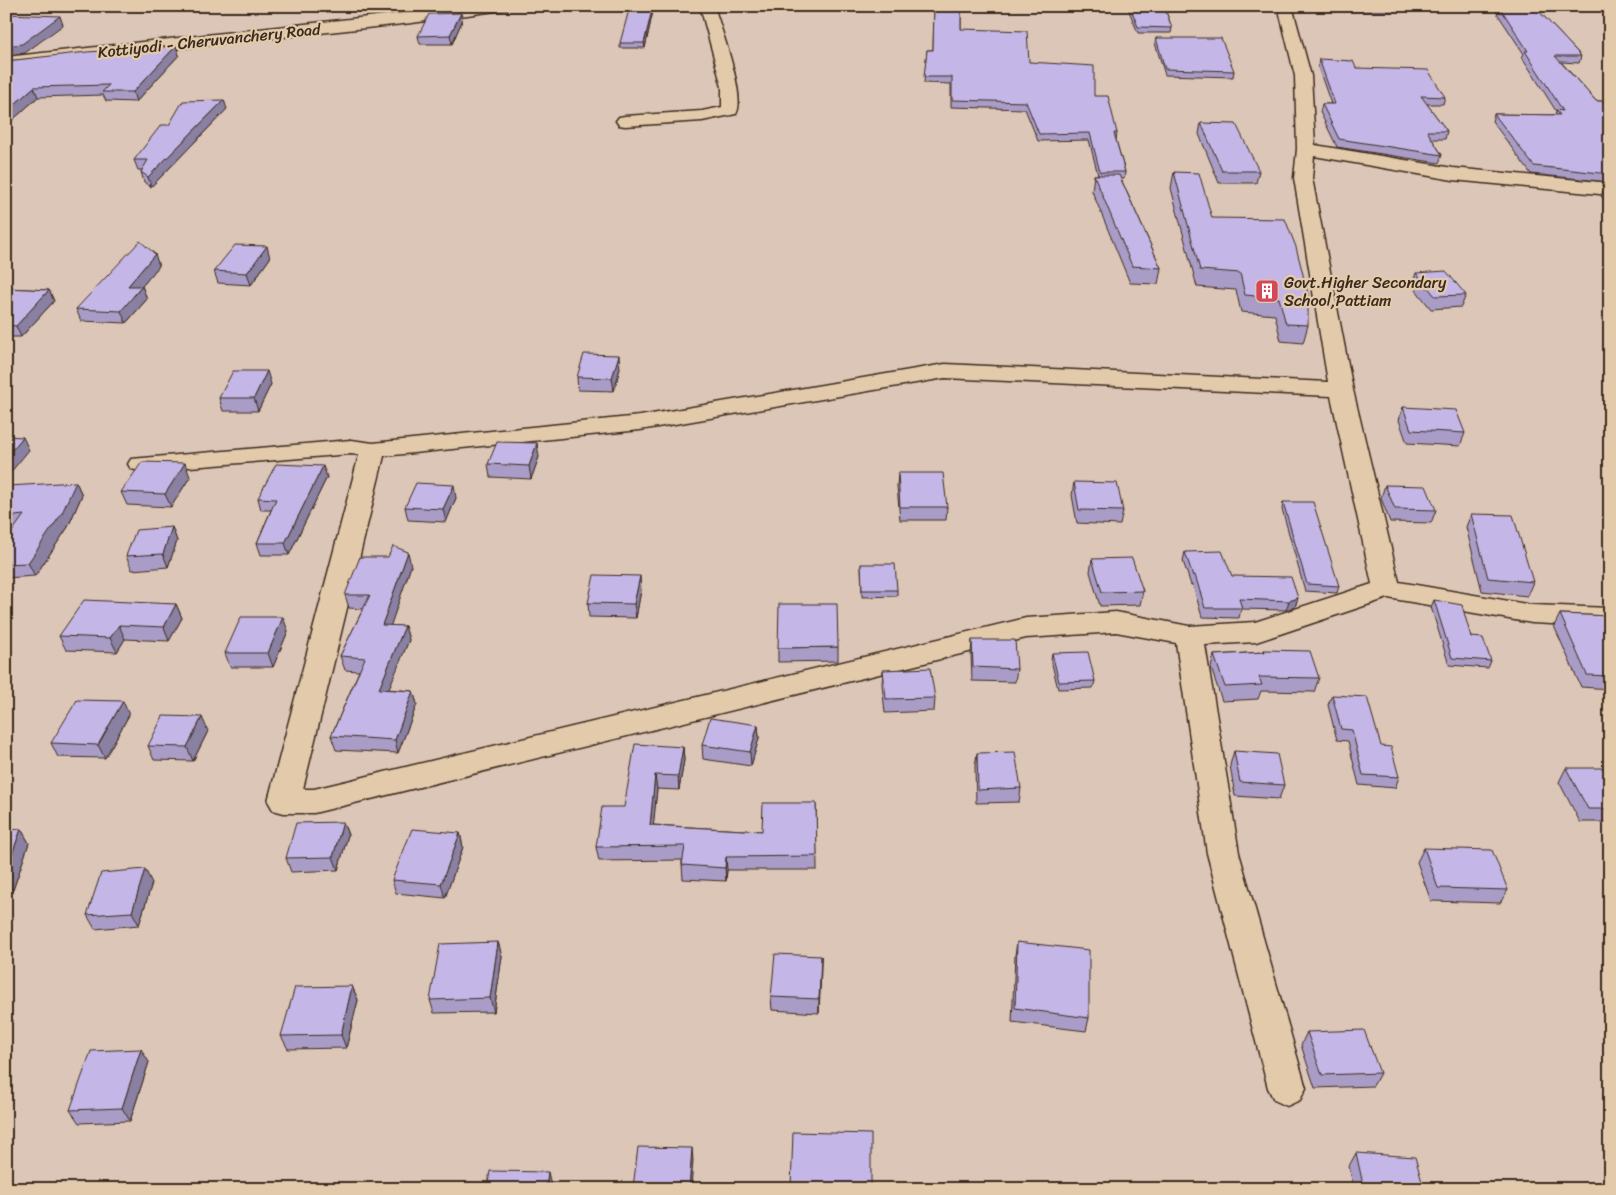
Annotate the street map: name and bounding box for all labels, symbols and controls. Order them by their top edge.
street label: Kottiyodi - Cheruvanchery Road [96,14,323,67]
place label: Govt.Higher Secondary School,Pattiam [1284,268,1447,315]
building icon: Govt.Higher Secondary School,Pattiam [1254,278,1280,304]

